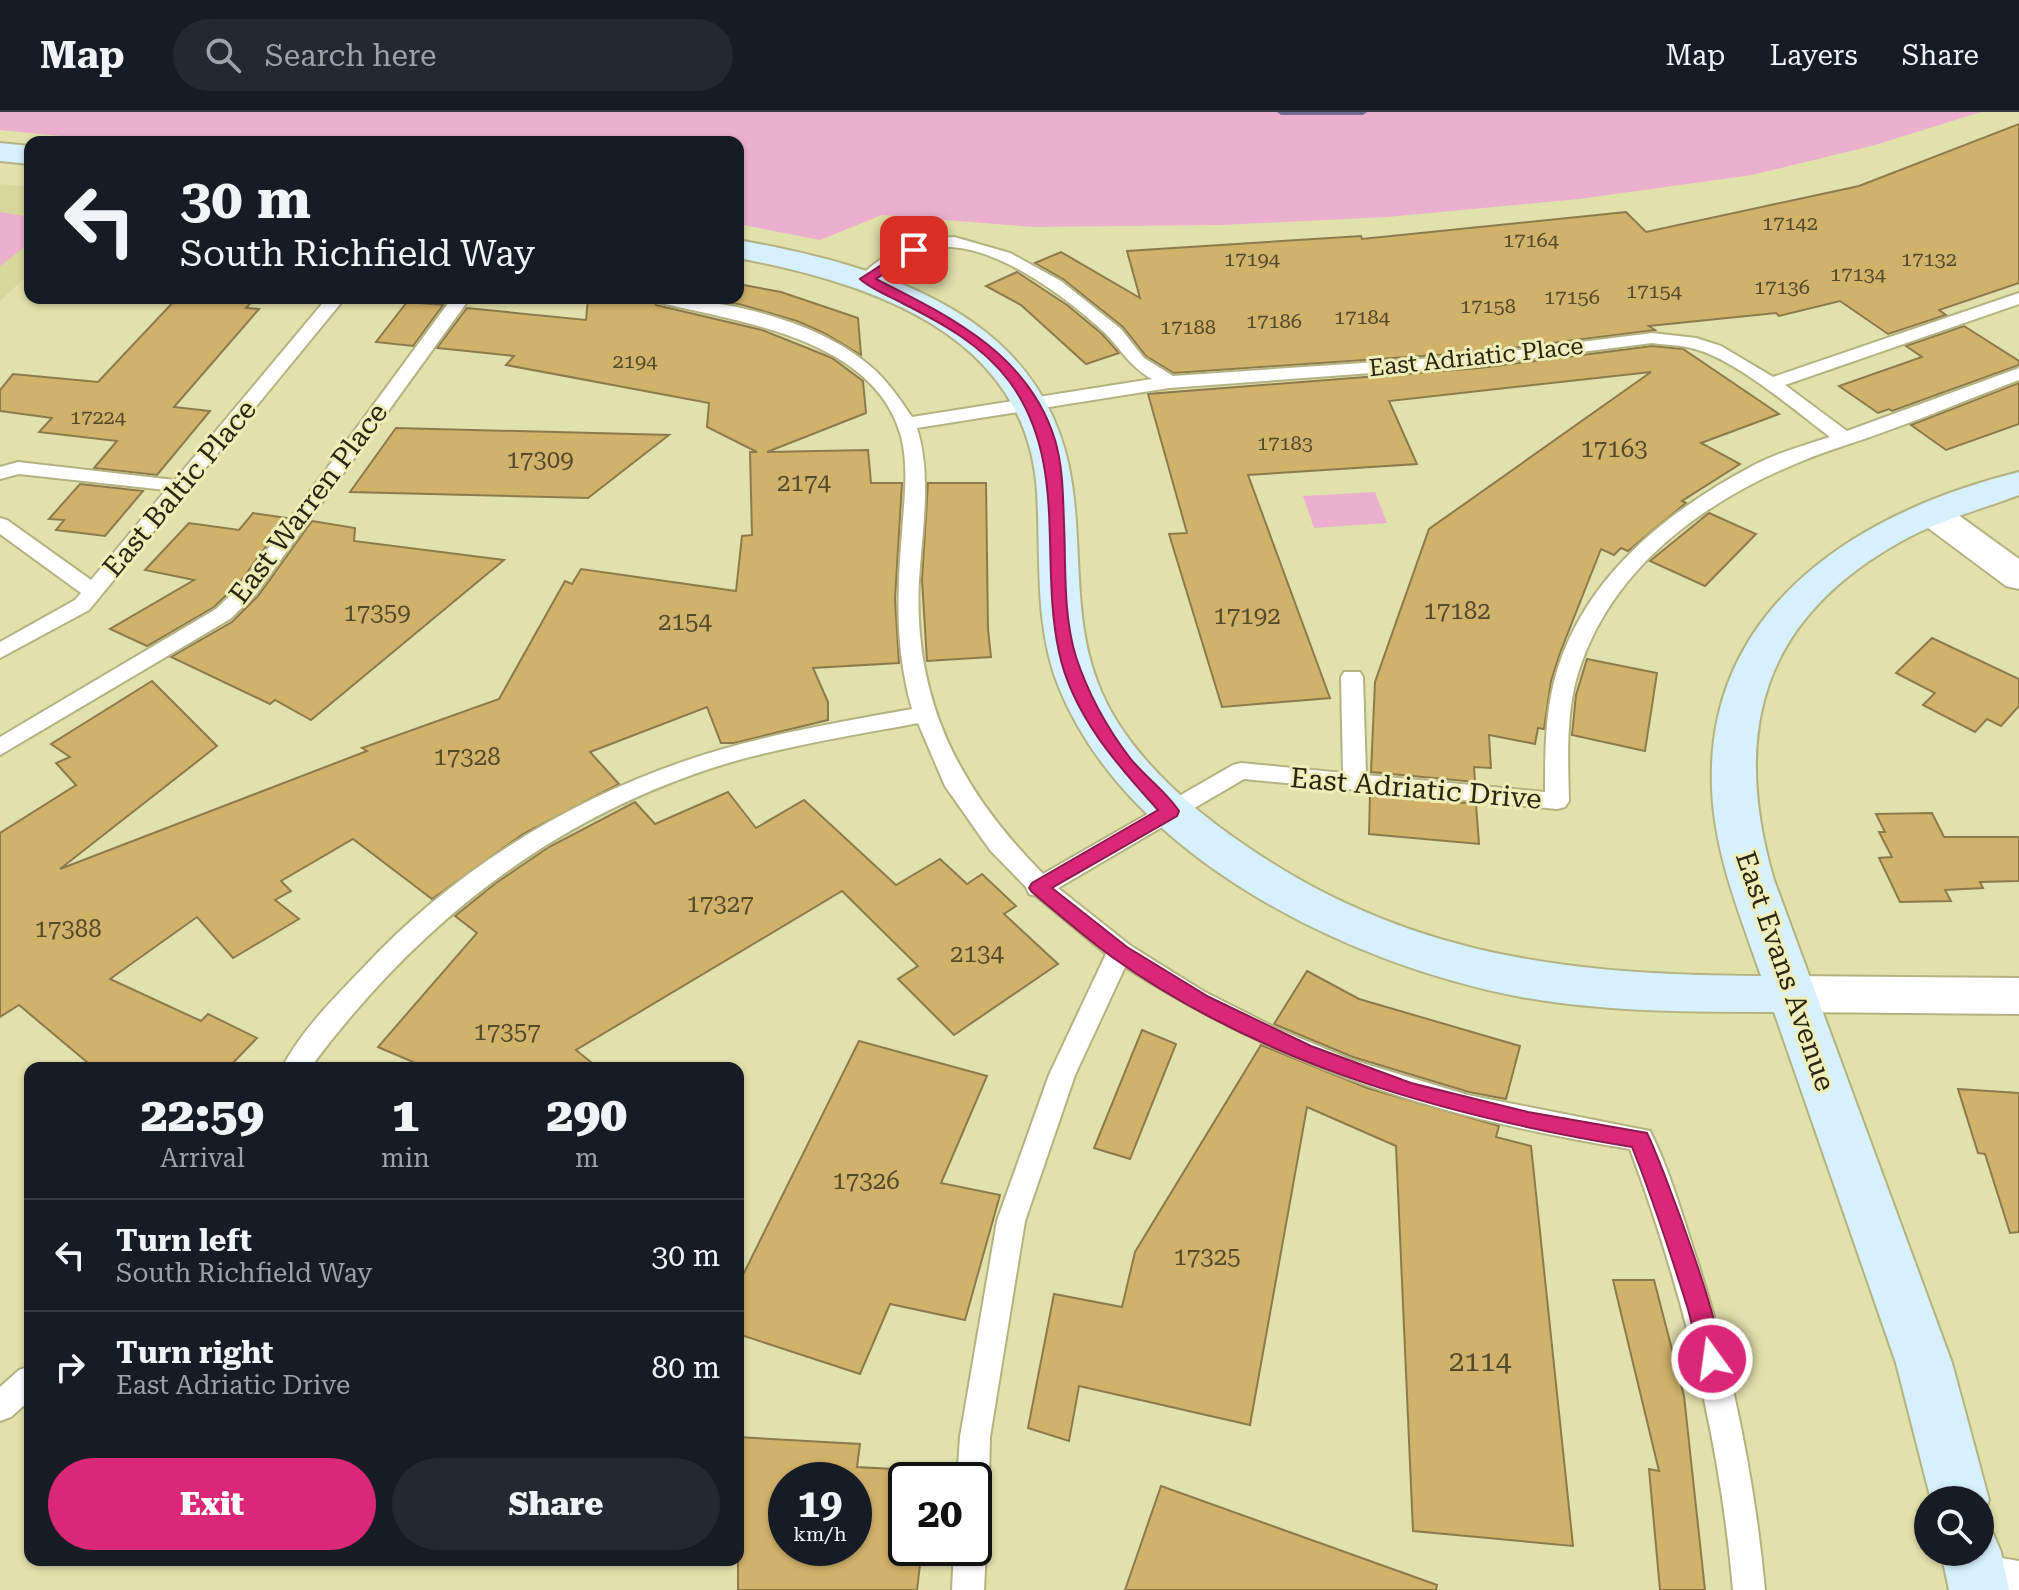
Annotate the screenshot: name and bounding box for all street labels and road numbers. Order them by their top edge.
street label: East Adriatic Place [1367,332,1585,382]
street label: East Baltic Place [96,393,263,584]
street label: East Warren Place [222,397,394,610]
street label: East Adriatic Drive [1289,761,1543,816]
street label: East Evans Avenue [1729,847,1842,1095]

